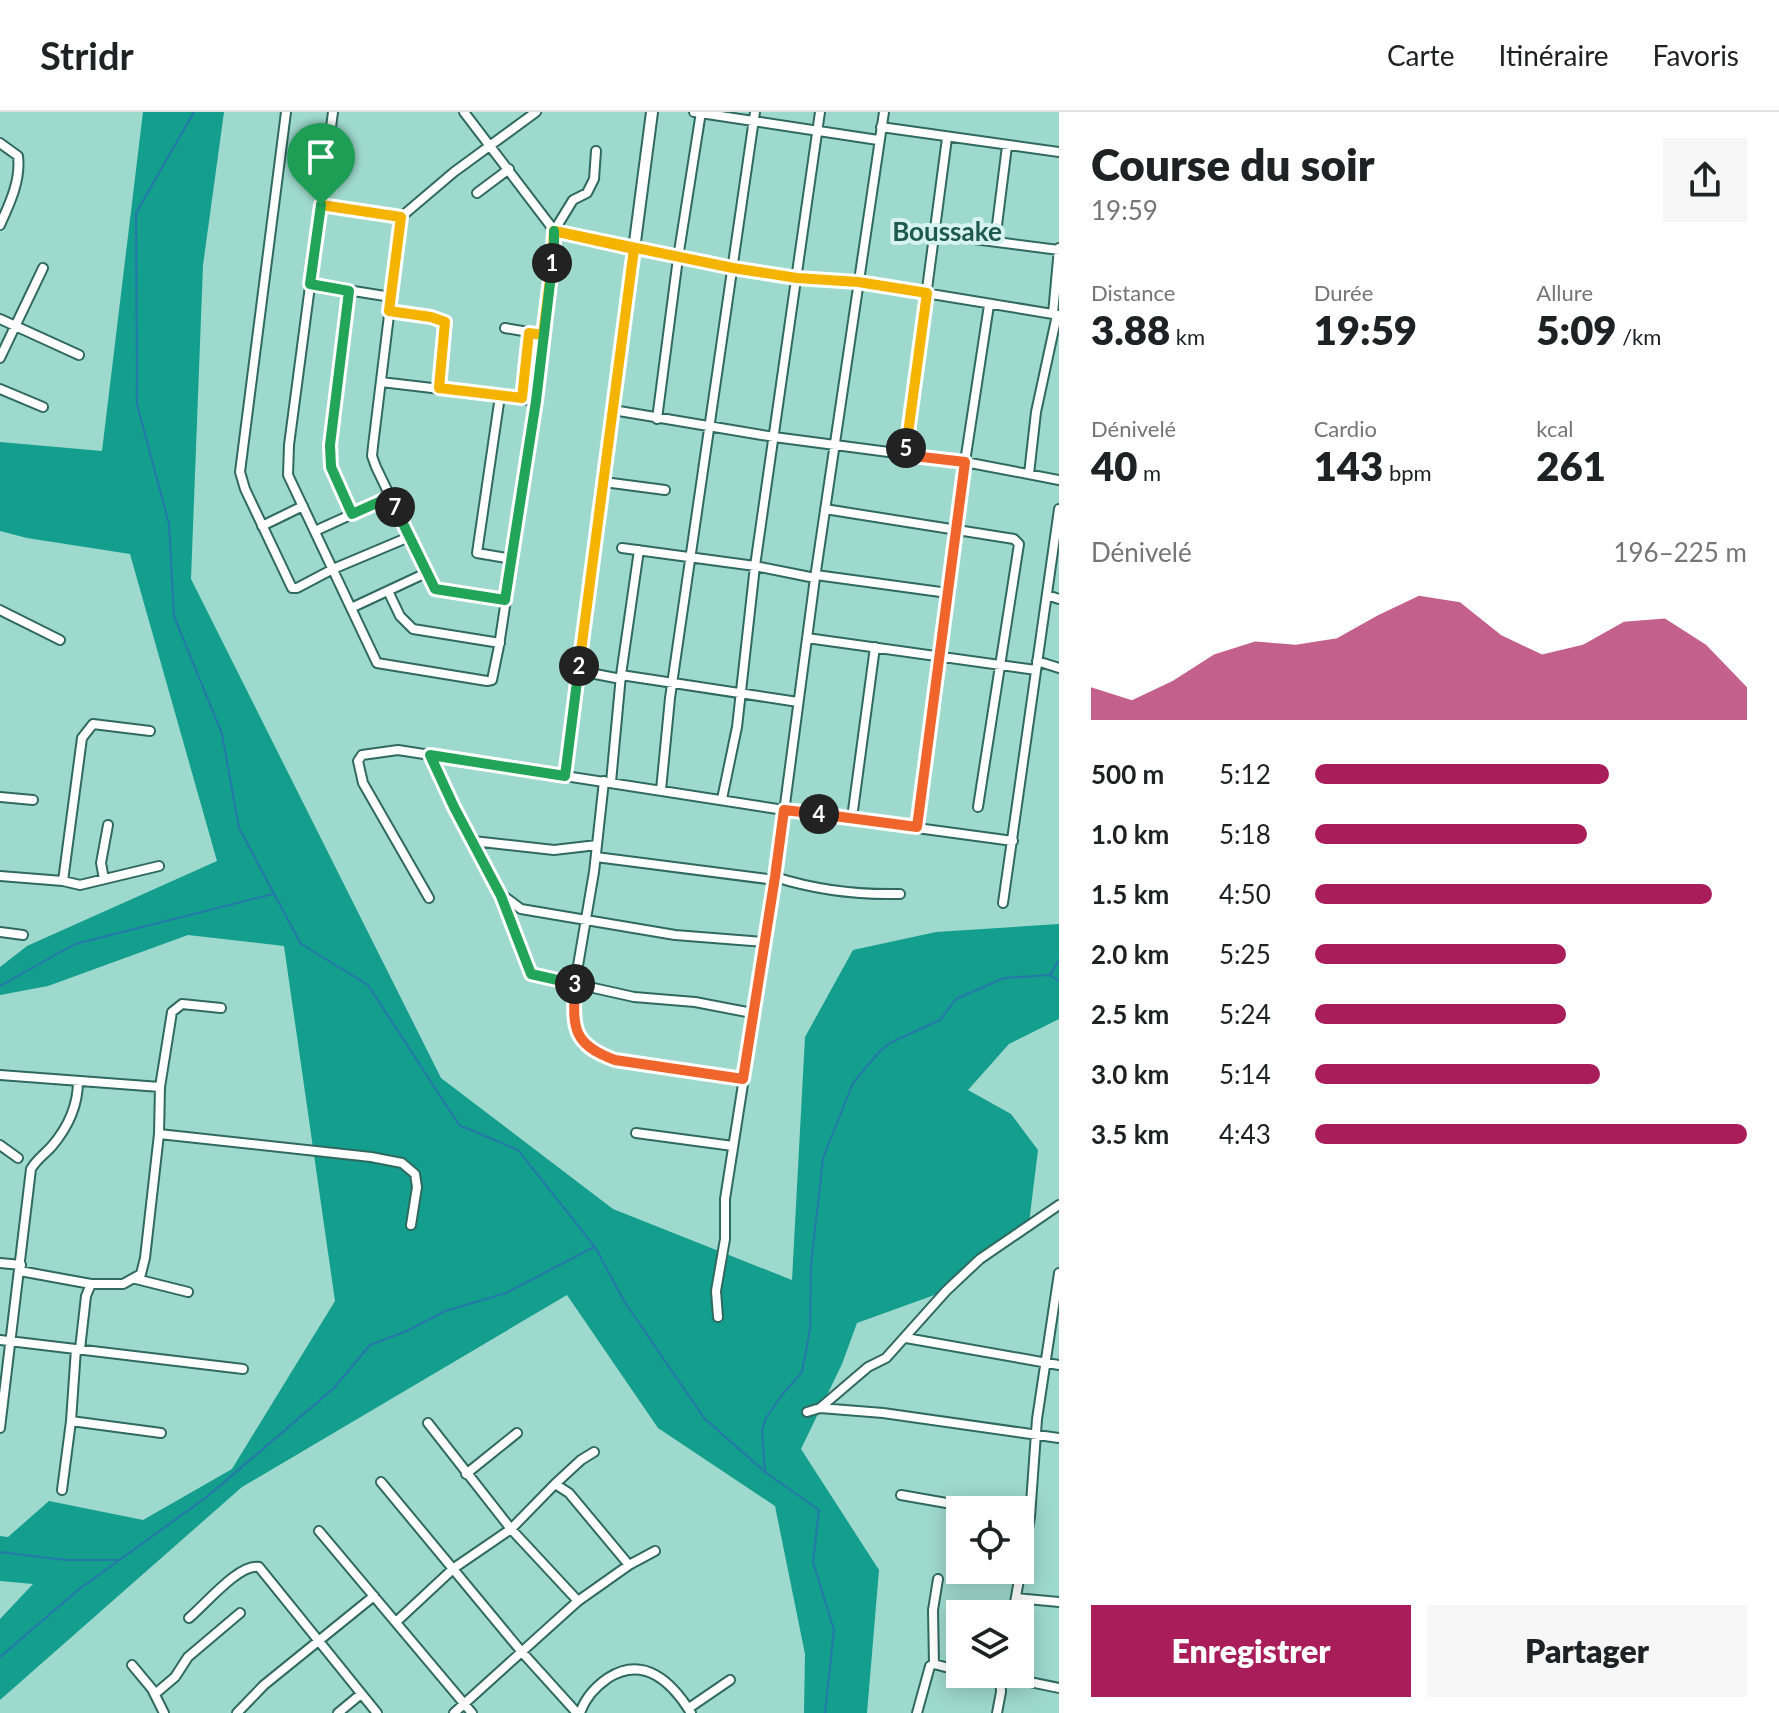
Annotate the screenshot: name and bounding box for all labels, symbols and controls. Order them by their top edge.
text: Stridr [40,32,134,78]
text: Carte [1387,38,1454,72]
text: Itinéraire [1498,38,1609,72]
text: Favoris [1653,38,1739,72]
pin [287,123,355,205]
icon: arrive [299,135,343,179]
text: Course du soir [1091,138,1375,190]
button: share [1663,138,1747,222]
text: 19:59 [1091,194,1158,226]
district label: Boussake [892,215,1002,247]
pin: 1 [532,243,572,283]
text: 1 [546,249,558,276]
text: Distance [1091,279,1175,306]
text: Durée [1314,279,1373,306]
text: Allure [1536,279,1593,306]
text: 3.88 [1091,306,1170,354]
text: 19:59 [1314,306,1417,354]
text: 5:09 [1536,306,1617,354]
text: km [1170,323,1205,350]
text: /km [1617,323,1661,350]
text: Dénivelé [1091,415,1176,442]
text: Cardio [1314,415,1377,442]
text: kcal [1536,415,1574,442]
pin: 5 [886,428,926,468]
text: 5 [900,434,912,461]
text: 40 [1091,442,1137,490]
text: 143 [1314,442,1383,490]
text: 261 [1536,442,1606,490]
text: m [1137,459,1161,486]
text: bpm [1383,459,1432,486]
pin: 7 [375,487,415,527]
text: 7 [389,493,401,520]
text: Dénivelé [1091,536,1192,568]
text: 196–225 m [1613,536,1747,568]
pin: 2 [559,646,599,686]
text: 2 [573,652,585,679]
text: 500 m [1091,758,1164,790]
text: 5:12 [1219,758,1271,790]
pin: 4 [799,794,839,834]
text: 4 [813,800,825,827]
text: 1.0 km [1091,818,1169,850]
text: 5:18 [1219,818,1271,850]
text: 1.5 km [1091,878,1169,910]
text: 4:50 [1219,878,1271,910]
text: 2.0 km [1091,938,1169,970]
text: 5:25 [1219,938,1271,970]
pin: 3 [555,964,595,1004]
text: 3 [569,970,581,997]
text: 2.5 km [1091,998,1169,1030]
text: 5:24 [1219,998,1271,1030]
text: 3.0 km [1091,1058,1169,1090]
text: 5:14 [1219,1058,1271,1090]
text: 3.5 km [1091,1118,1169,1150]
text: 4:43 [1219,1118,1271,1150]
map controls [946,1496,1034,1688]
button: locate [946,1496,1034,1584]
button: layers [946,1600,1034,1688]
button: Enregistrer [1091,1605,1411,1697]
button: Partager [1427,1605,1747,1697]

